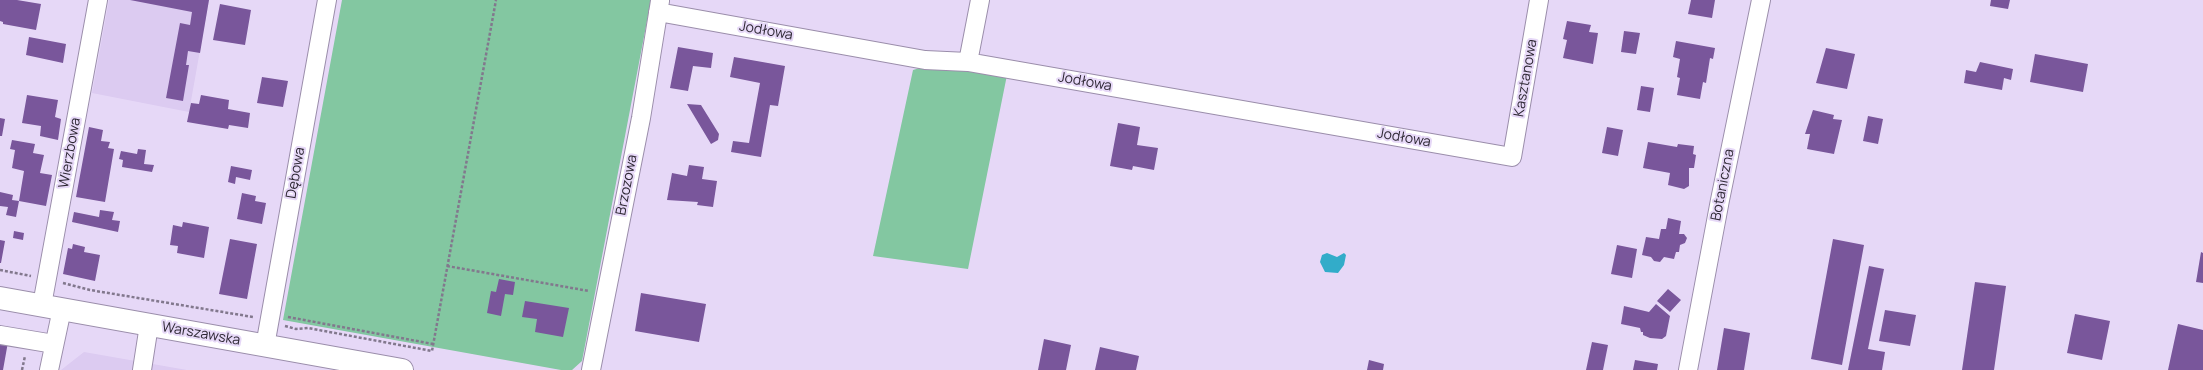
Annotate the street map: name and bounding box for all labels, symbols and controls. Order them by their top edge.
street label: Jodłowa [738,18,794,44]
street label: Kasztanowa [1511,38,1541,118]
street label: Jodłowa [1057,69,1113,95]
street label: Wierzbowa [56,117,84,189]
street label: Jodłowa [1376,125,1432,151]
street label: Dębowa [283,146,309,200]
street label: Botaniczna [1708,148,1738,222]
street label: Brzozowa [613,153,641,217]
street label: Warszawska [160,319,242,349]

